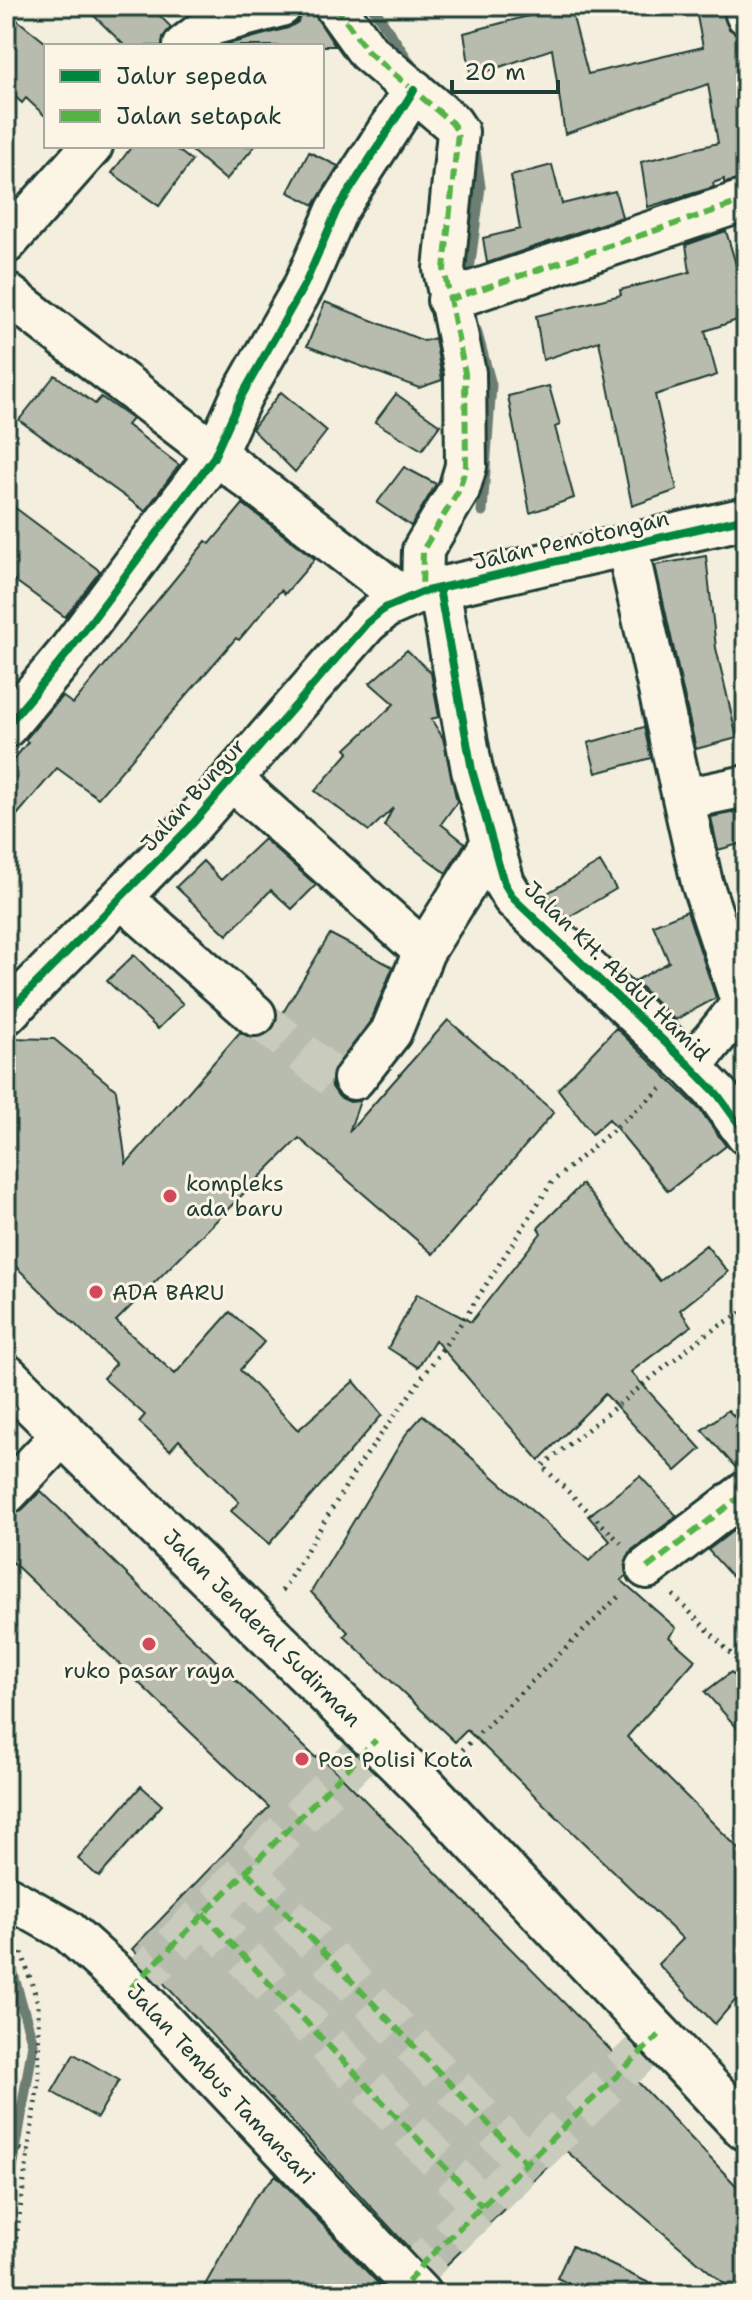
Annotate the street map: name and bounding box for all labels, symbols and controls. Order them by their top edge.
legend [44,44,324,148]
scale bar [452,44,558,94]
text: 20 m [464,56,526,88]
text: Jalur sepeda [116,60,267,92]
text: Jalan setapak [116,100,282,132]
street label: Jalan Pemotongan [470,503,672,577]
street label: Jalan Bungur [134,732,252,858]
street label: Jalan KH. Abdul Hamid [518,875,716,1067]
place label: kompleks ada baru [186,1169,284,1223]
marker: kompleks ada baru [161,1187,179,1205]
place label: ADA BARU [112,1278,224,1307]
marker: ADA BARU [87,1283,105,1301]
street label: Jalan Jenderal Sudirman [157,1523,367,1733]
marker: ruko pasar raya [140,1635,158,1653]
place label: ruko pasar raya [63,1656,235,1685]
place label: Pos Polisi Kota [318,1745,473,1774]
marker: Pos Polisi Kota [293,1750,311,1768]
street label: Jalan Tembus Tamansari [120,1978,322,2190]

